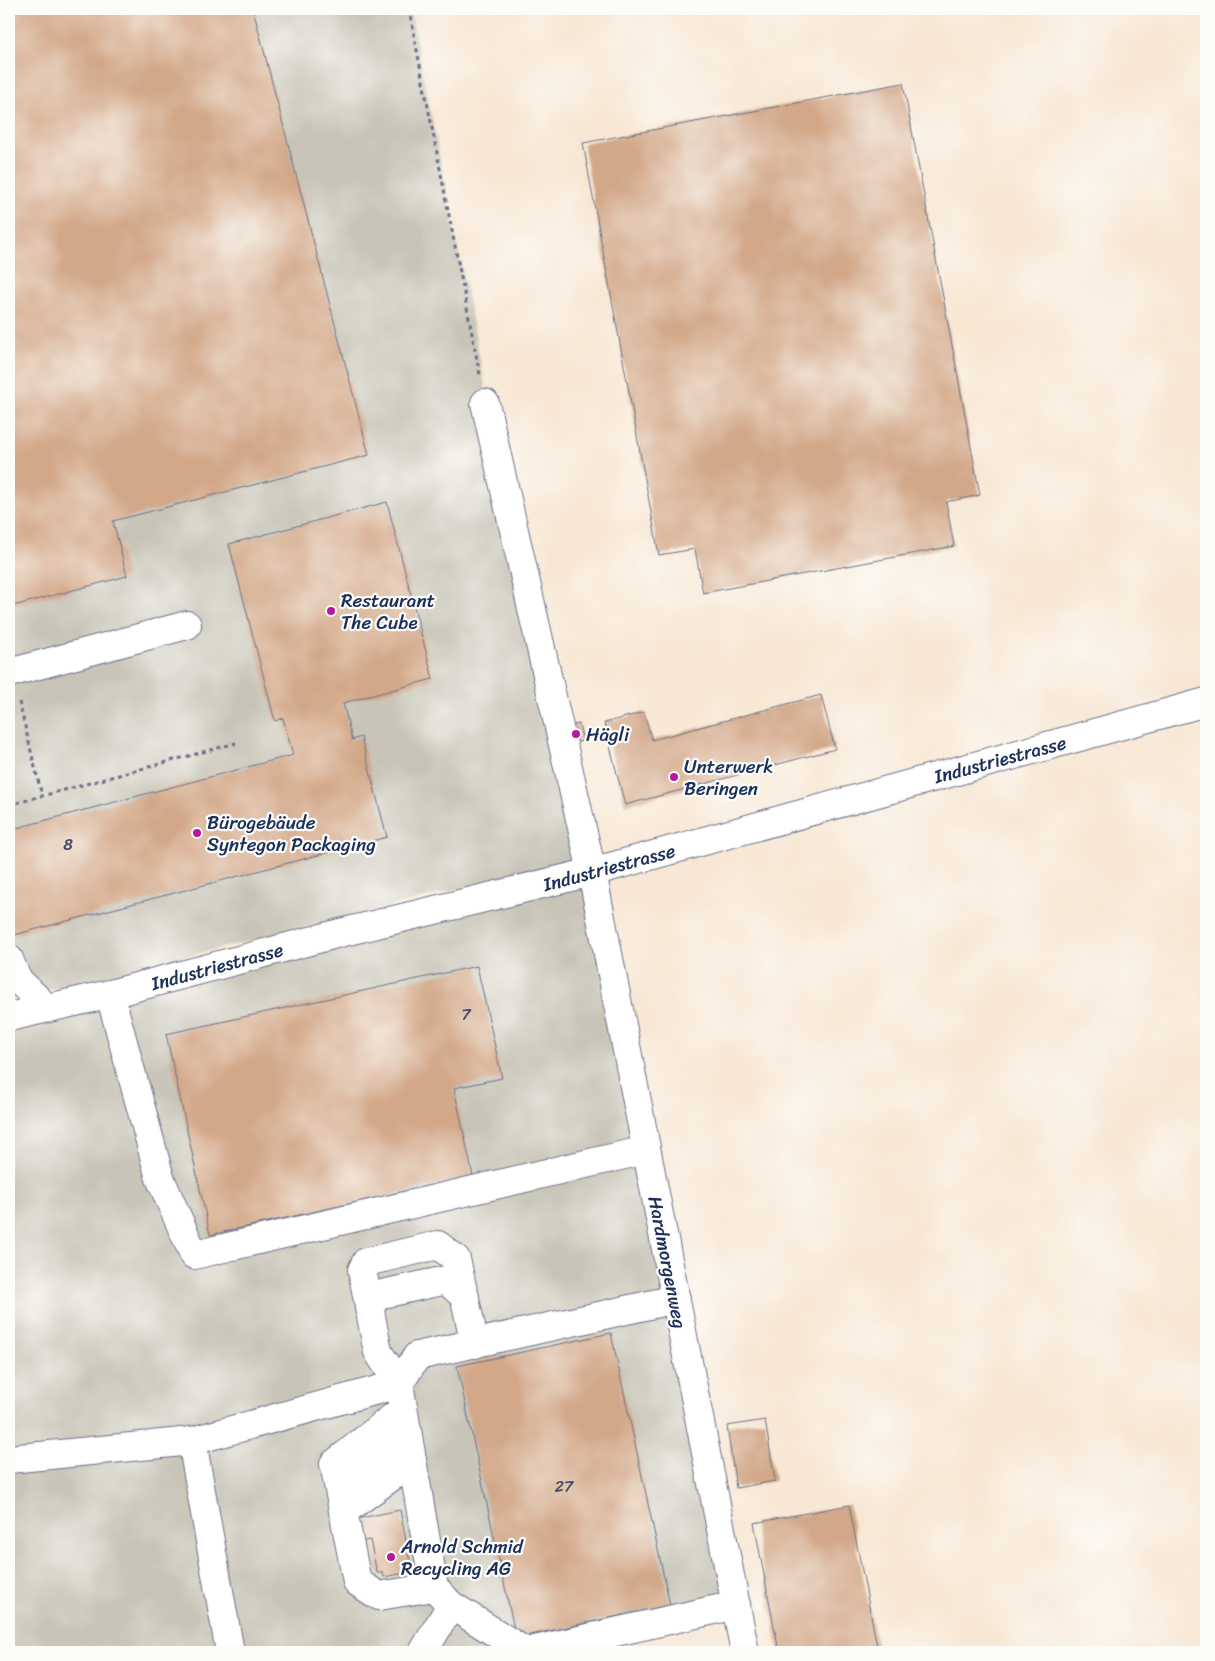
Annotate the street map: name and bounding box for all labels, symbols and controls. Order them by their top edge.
place label: Restaurant The Cube [341,584,435,639]
marker: Restaurant The Cube [325,605,337,617]
place label: Hägli [586,718,630,751]
street label: Industriestrasse [929,726,1070,793]
marker: Hägli [570,728,582,740]
place label: Unterwerk Beringen [684,750,773,805]
marker: Unterwerk Beringen [668,771,680,783]
place label: Bürogebäude Syntegon Packaging [207,806,376,861]
marker: Bürogebäude Syntegon Packaging [191,827,203,839]
house number: 8 [63,830,73,859]
street label: Industriestrasse [538,834,679,901]
street label: Industriestrasse [146,933,287,1000]
house number: 7 [461,1000,471,1029]
street label: Hardmorgenweg [638,1193,697,1332]
house number: 27 [555,1472,574,1501]
place label: Arnold Schmid Recycling AG [400,1530,524,1585]
marker: Arnold Schmid Recycling AG [385,1551,397,1563]

